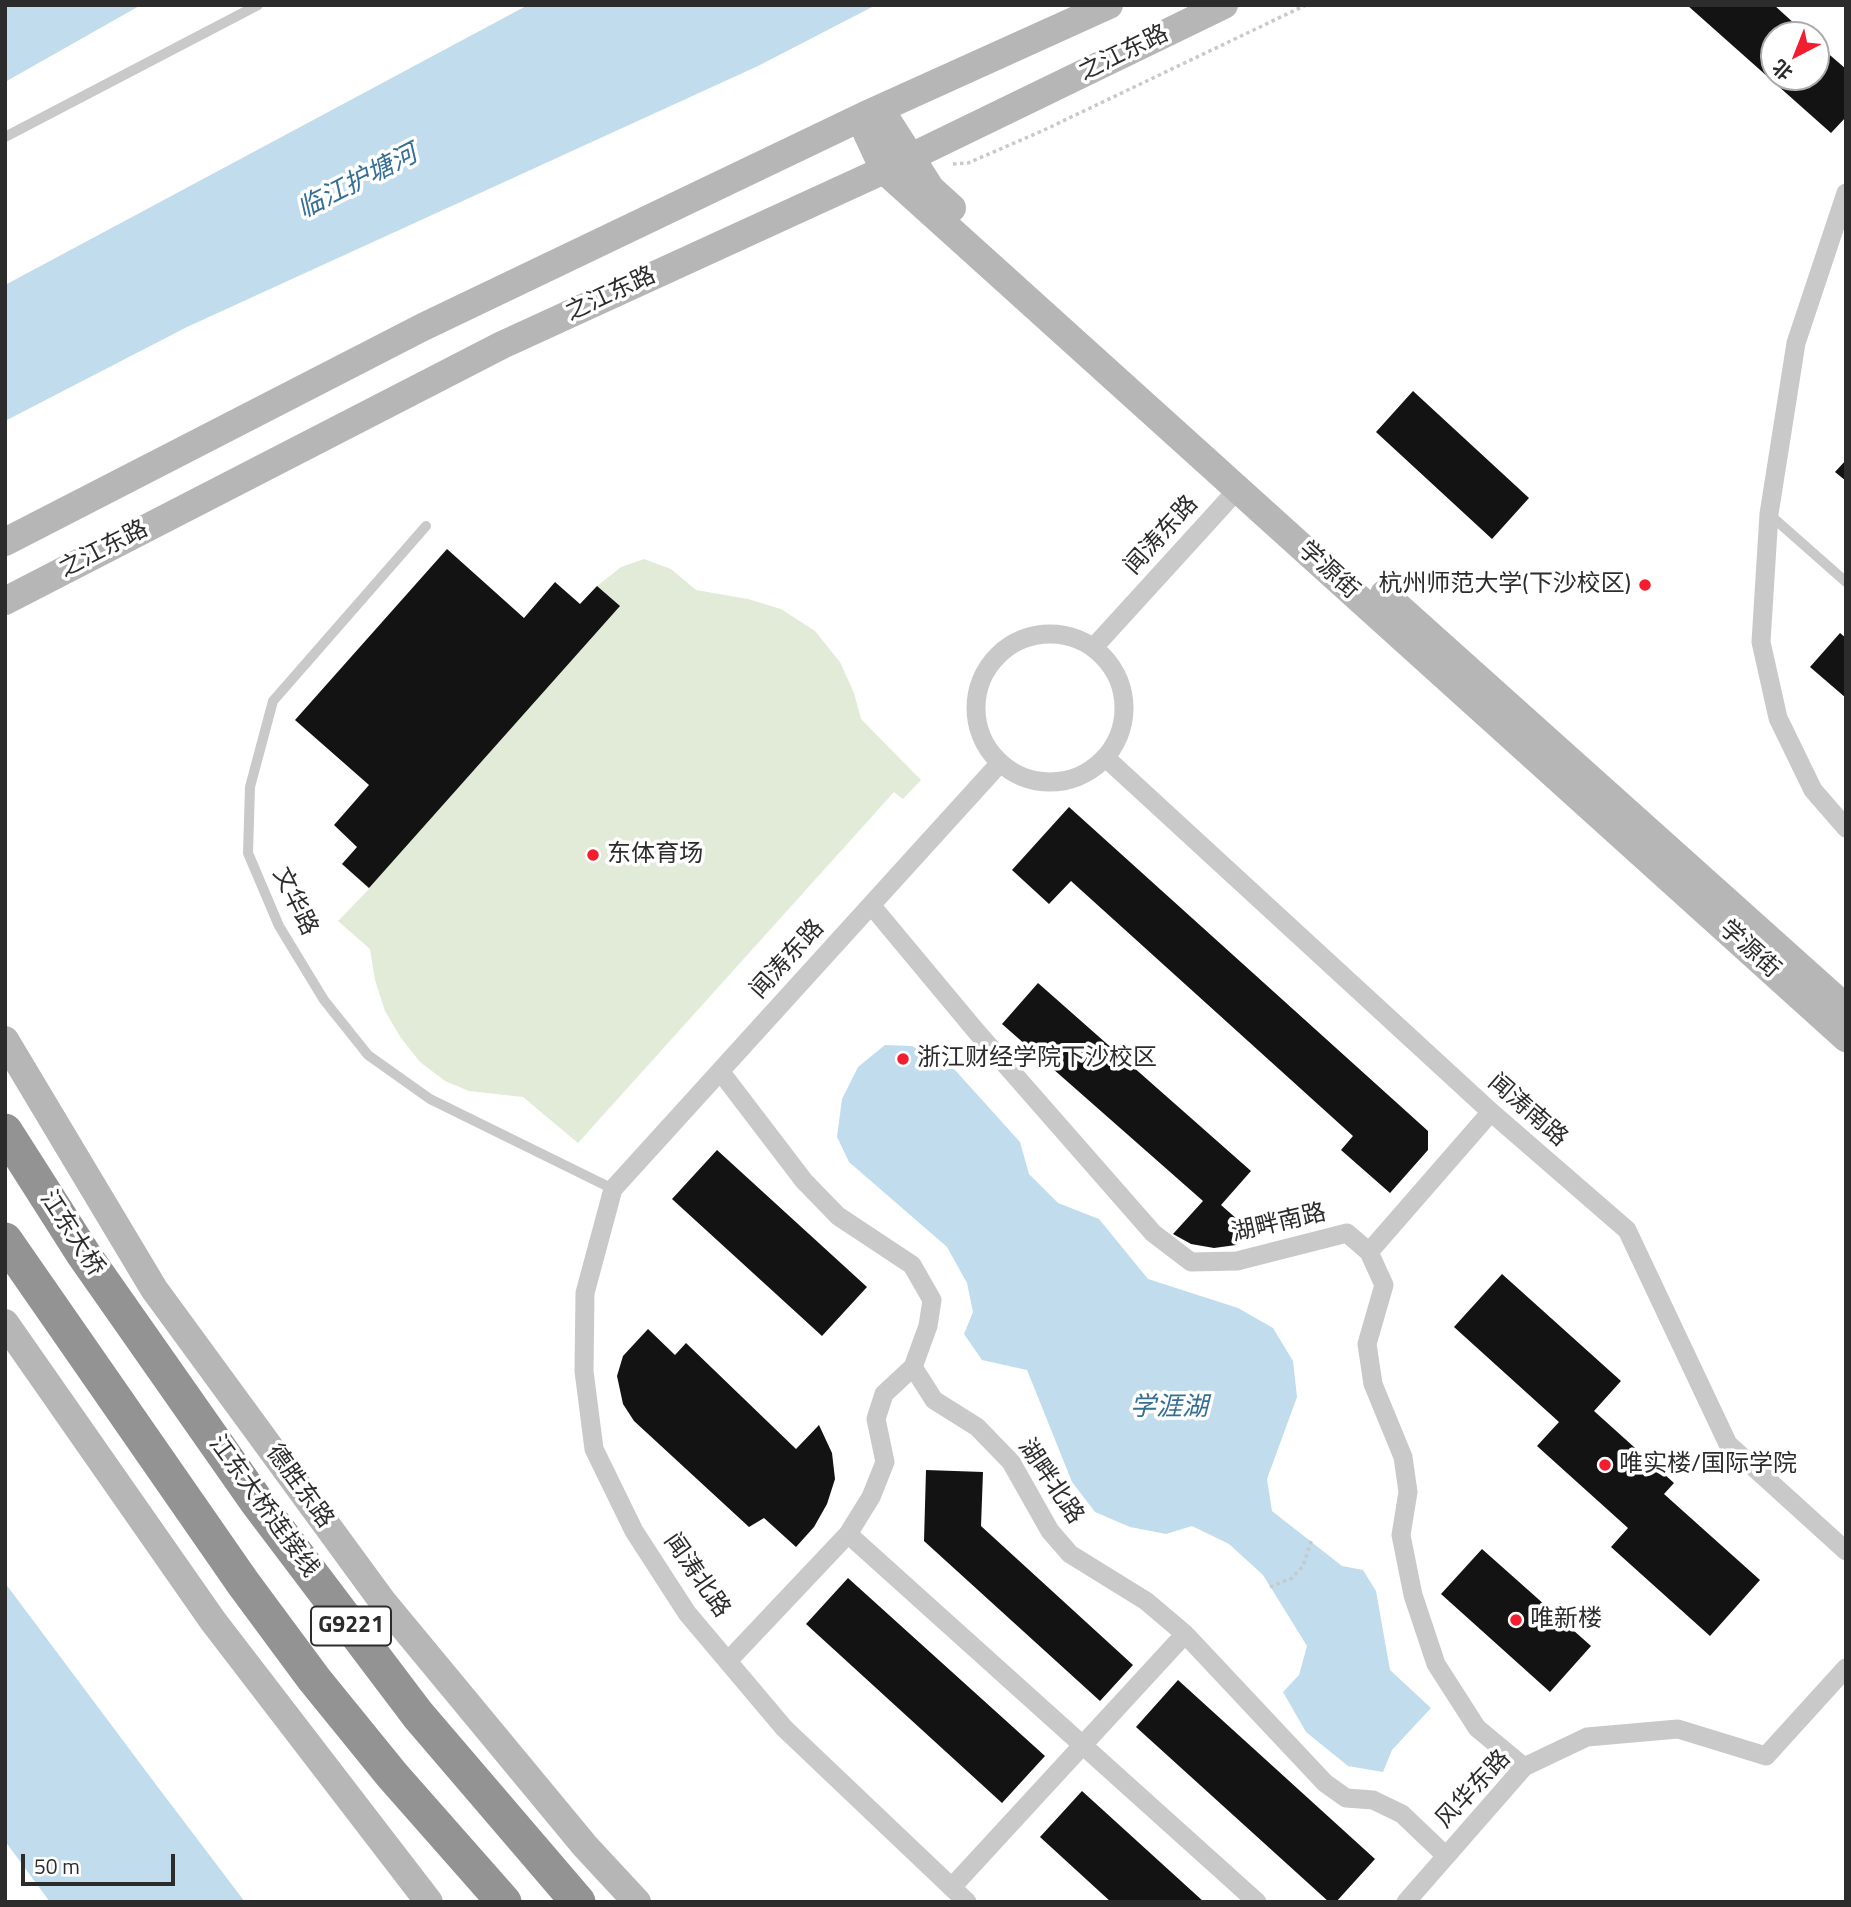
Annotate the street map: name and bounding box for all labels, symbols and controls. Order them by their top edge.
street label: 之江东路 [1075,20,1173,88]
north arrow [1760,21,1830,91]
text: 北 [1765,53,1799,88]
water label: 临江护塘河 [293,140,423,226]
street label: 之江东路 [561,262,661,328]
street label: 闻涛东路 [1119,491,1205,581]
street label: 之江东路 [55,515,153,585]
street label: 学源街 [1292,536,1364,606]
place label: 杭州师范大学(下沙校区) [1378,571,1631,599]
marker: 杭州师范大学(下沙校区) [1637,577,1653,593]
place label: 东体育场 [607,841,703,869]
marker: 东体育场 [585,847,601,863]
street label: 文华路 [265,863,323,941]
street label: 闻涛东路 [745,915,831,1005]
street label: 学源街 [1713,915,1785,985]
place label: 浙江财经学院下沙校区 [917,1045,1157,1073]
marker: 浙江财经学院下沙校区 [895,1051,911,1067]
street label: 闻涛南路 [1481,1069,1573,1153]
street label: 江东大桥 [33,1186,109,1282]
street label: 湖畔南路 [1229,1199,1329,1249]
water label: 学涯湖 [1130,1393,1208,1425]
street label: 江东大桥连接线 [202,1431,324,1583]
street label: 湖畔北路 [1011,1434,1089,1530]
street label: 德胜东路 [259,1440,339,1534]
place label: 唯实楼/国际学院 [1619,1451,1797,1479]
marker: 唯实楼/国际学院 [1597,1457,1613,1473]
street label: 闻涛北路 [657,1528,735,1624]
road number: G9221 [311,1606,391,1646]
place label: 唯新楼 [1530,1606,1602,1634]
marker: 唯新楼 [1508,1612,1524,1628]
street label: 风华东路 [1431,1745,1517,1835]
scale bar [24,1840,178,1884]
text: 50 m [34,1850,80,1882]

